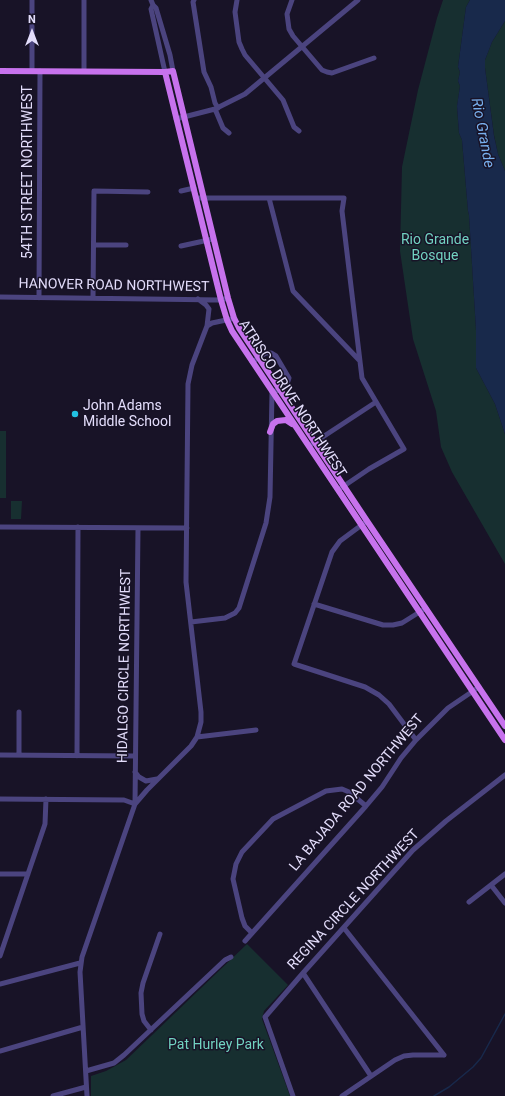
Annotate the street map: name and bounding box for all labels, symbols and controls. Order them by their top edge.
north arrow [12,12,52,52]
text: N [28,13,36,26]
street label: 54TH STREET NORTHWEST [20,85,36,259]
water label: Rio Grande [466,96,498,170]
park label: Rio Grande Bosque [401,232,469,264]
street label: HANOVER ROAD NORTHWEST [19,276,209,296]
street label: ATRISCO DRIVE NORTHWEST [235,317,349,481]
place label: John Adams Middle School [83,398,171,430]
marker: John Adams Middle School [70,409,80,419]
street label: HIDALGO CIRCLE NORTHWEST [115,569,135,763]
street label: LA BAJADA ROAD NORTHWEST [286,711,428,875]
street label: REGINA CIRCLE NORTHWEST [285,826,423,974]
park label: Pat Hurley Park [168,1037,264,1053]

